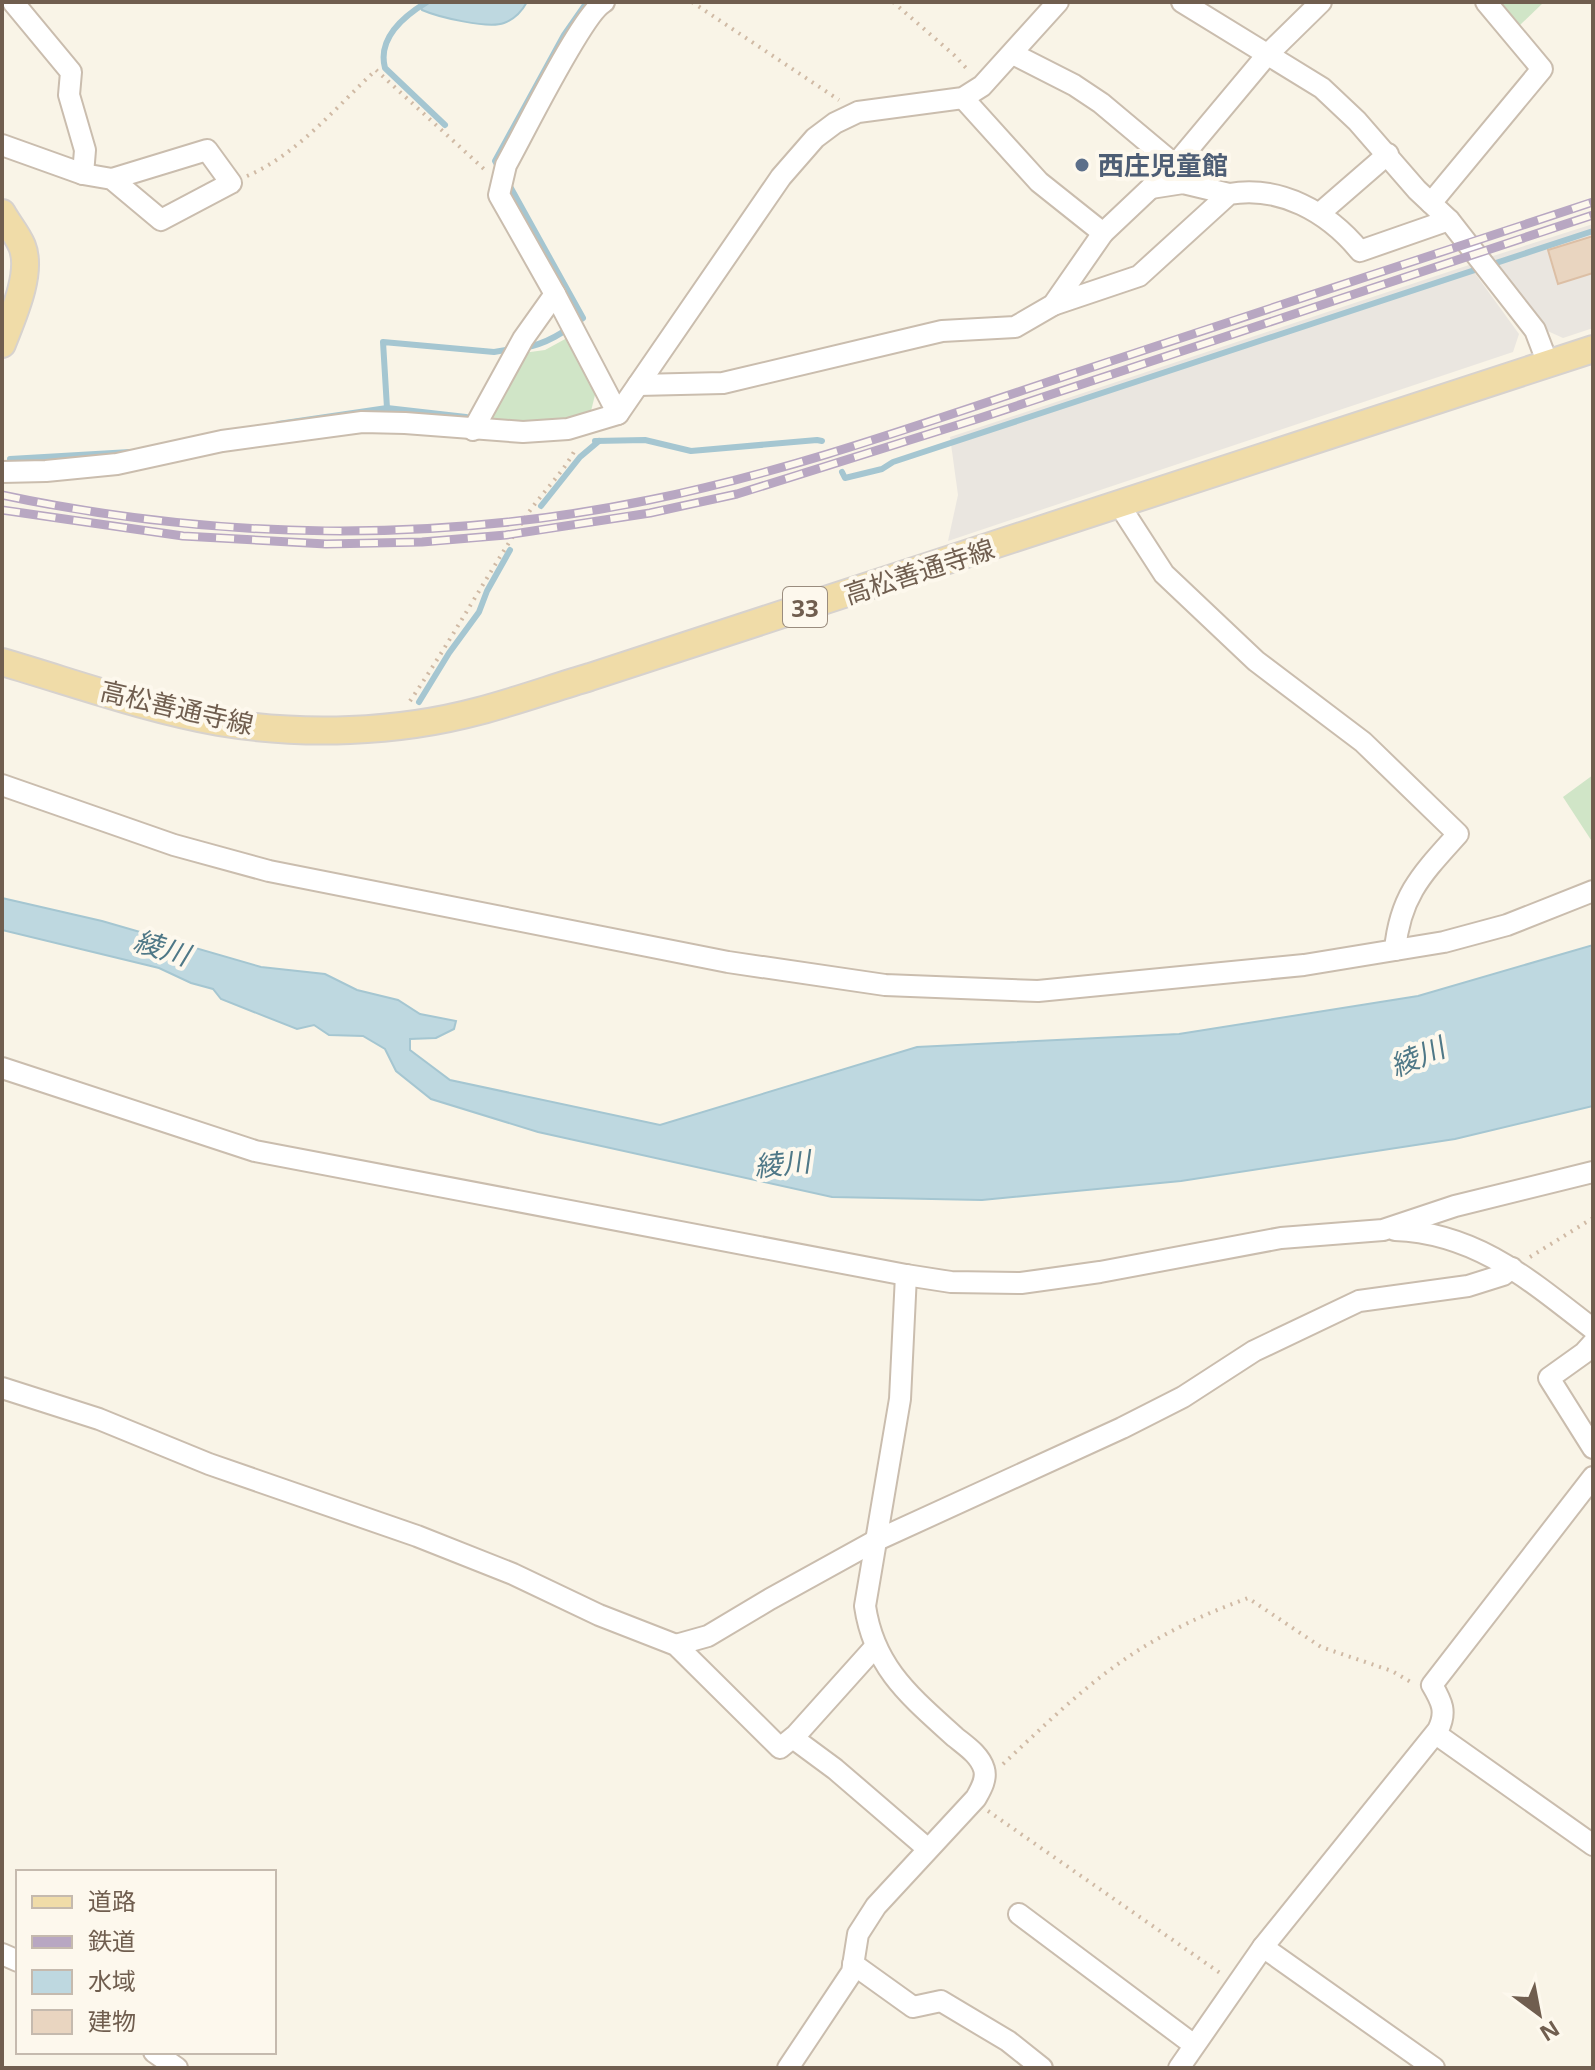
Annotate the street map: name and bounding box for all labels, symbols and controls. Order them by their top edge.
place label: 西庄児童館 [1098,147,1228,183]
marker: 西庄児童館 [1073,156,1091,174]
street label: 高松善通寺線 [839,530,999,612]
road number: 33 [783,587,827,627]
street label: 高松善通寺線 [97,672,257,742]
water label: 綾川 [130,921,197,974]
water label: 綾川 [1384,1026,1453,1084]
water label: 綾川 [752,1141,815,1185]
legend [16,1870,276,2054]
text: 道路 [88,1884,136,1917]
text: 鉄道 [88,1924,136,1957]
text: 水域 [88,1964,136,1997]
north arrow [1499,1974,1579,2054]
text: 建物 [88,2004,136,2037]
text: N [1535,2014,1566,2049]

